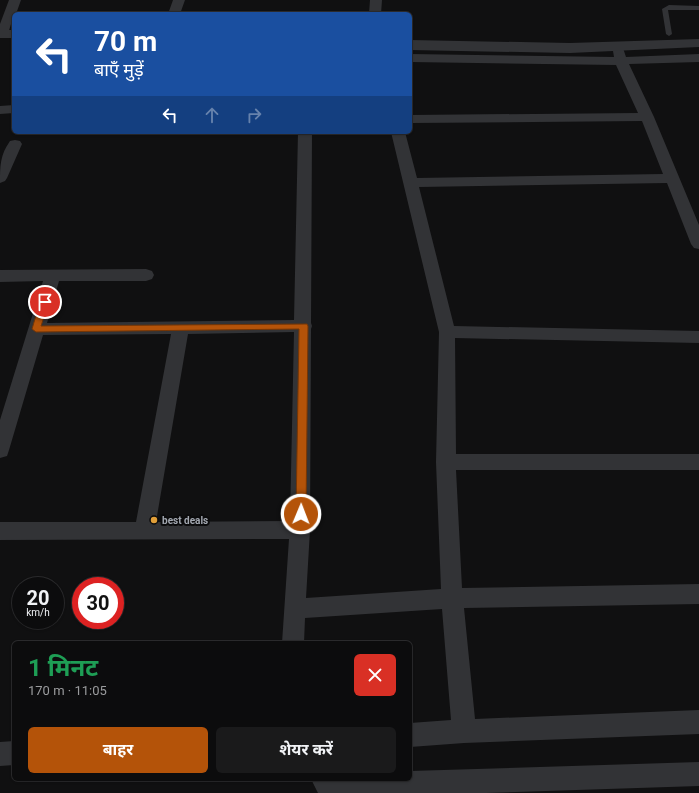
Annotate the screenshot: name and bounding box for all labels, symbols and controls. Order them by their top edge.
text: 70 m [94,25,157,58]
icon: left [28,28,80,80]
text: बाएँ मुड़ें [94,59,144,80]
icon: left [159,104,181,126]
icon: ahead [201,104,223,126]
icon: right [243,104,265,126]
pin [28,285,62,319]
icon: arrive [34,291,56,313]
position arrow [280,493,322,535]
marker: best deals [149,515,159,525]
place label: best deals [162,515,208,526]
speed limit sign: 30 [72,577,124,629]
text: 20 [27,586,49,610]
text: km/h [26,607,50,618]
text: 1 मिनट [28,654,98,682]
button: close [354,654,396,696]
text: 170 m · 11:05 [28,683,107,698]
button: बाहर [28,727,208,773]
button: शेयर करें [216,727,396,773]

